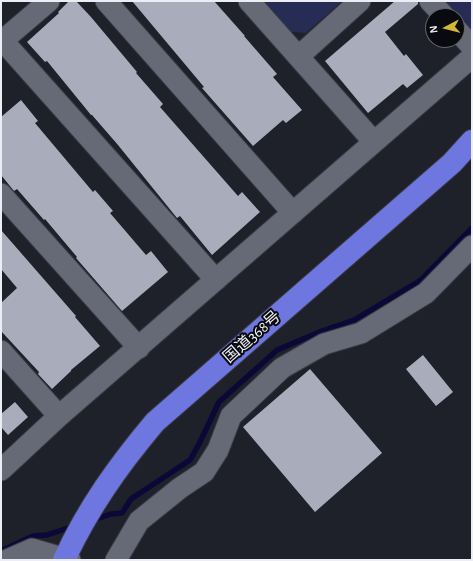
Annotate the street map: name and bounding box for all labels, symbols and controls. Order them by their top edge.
north arrow [425,8,465,48]
text: N [428,25,440,34]
street label: 国道368号 [219,307,285,367]

